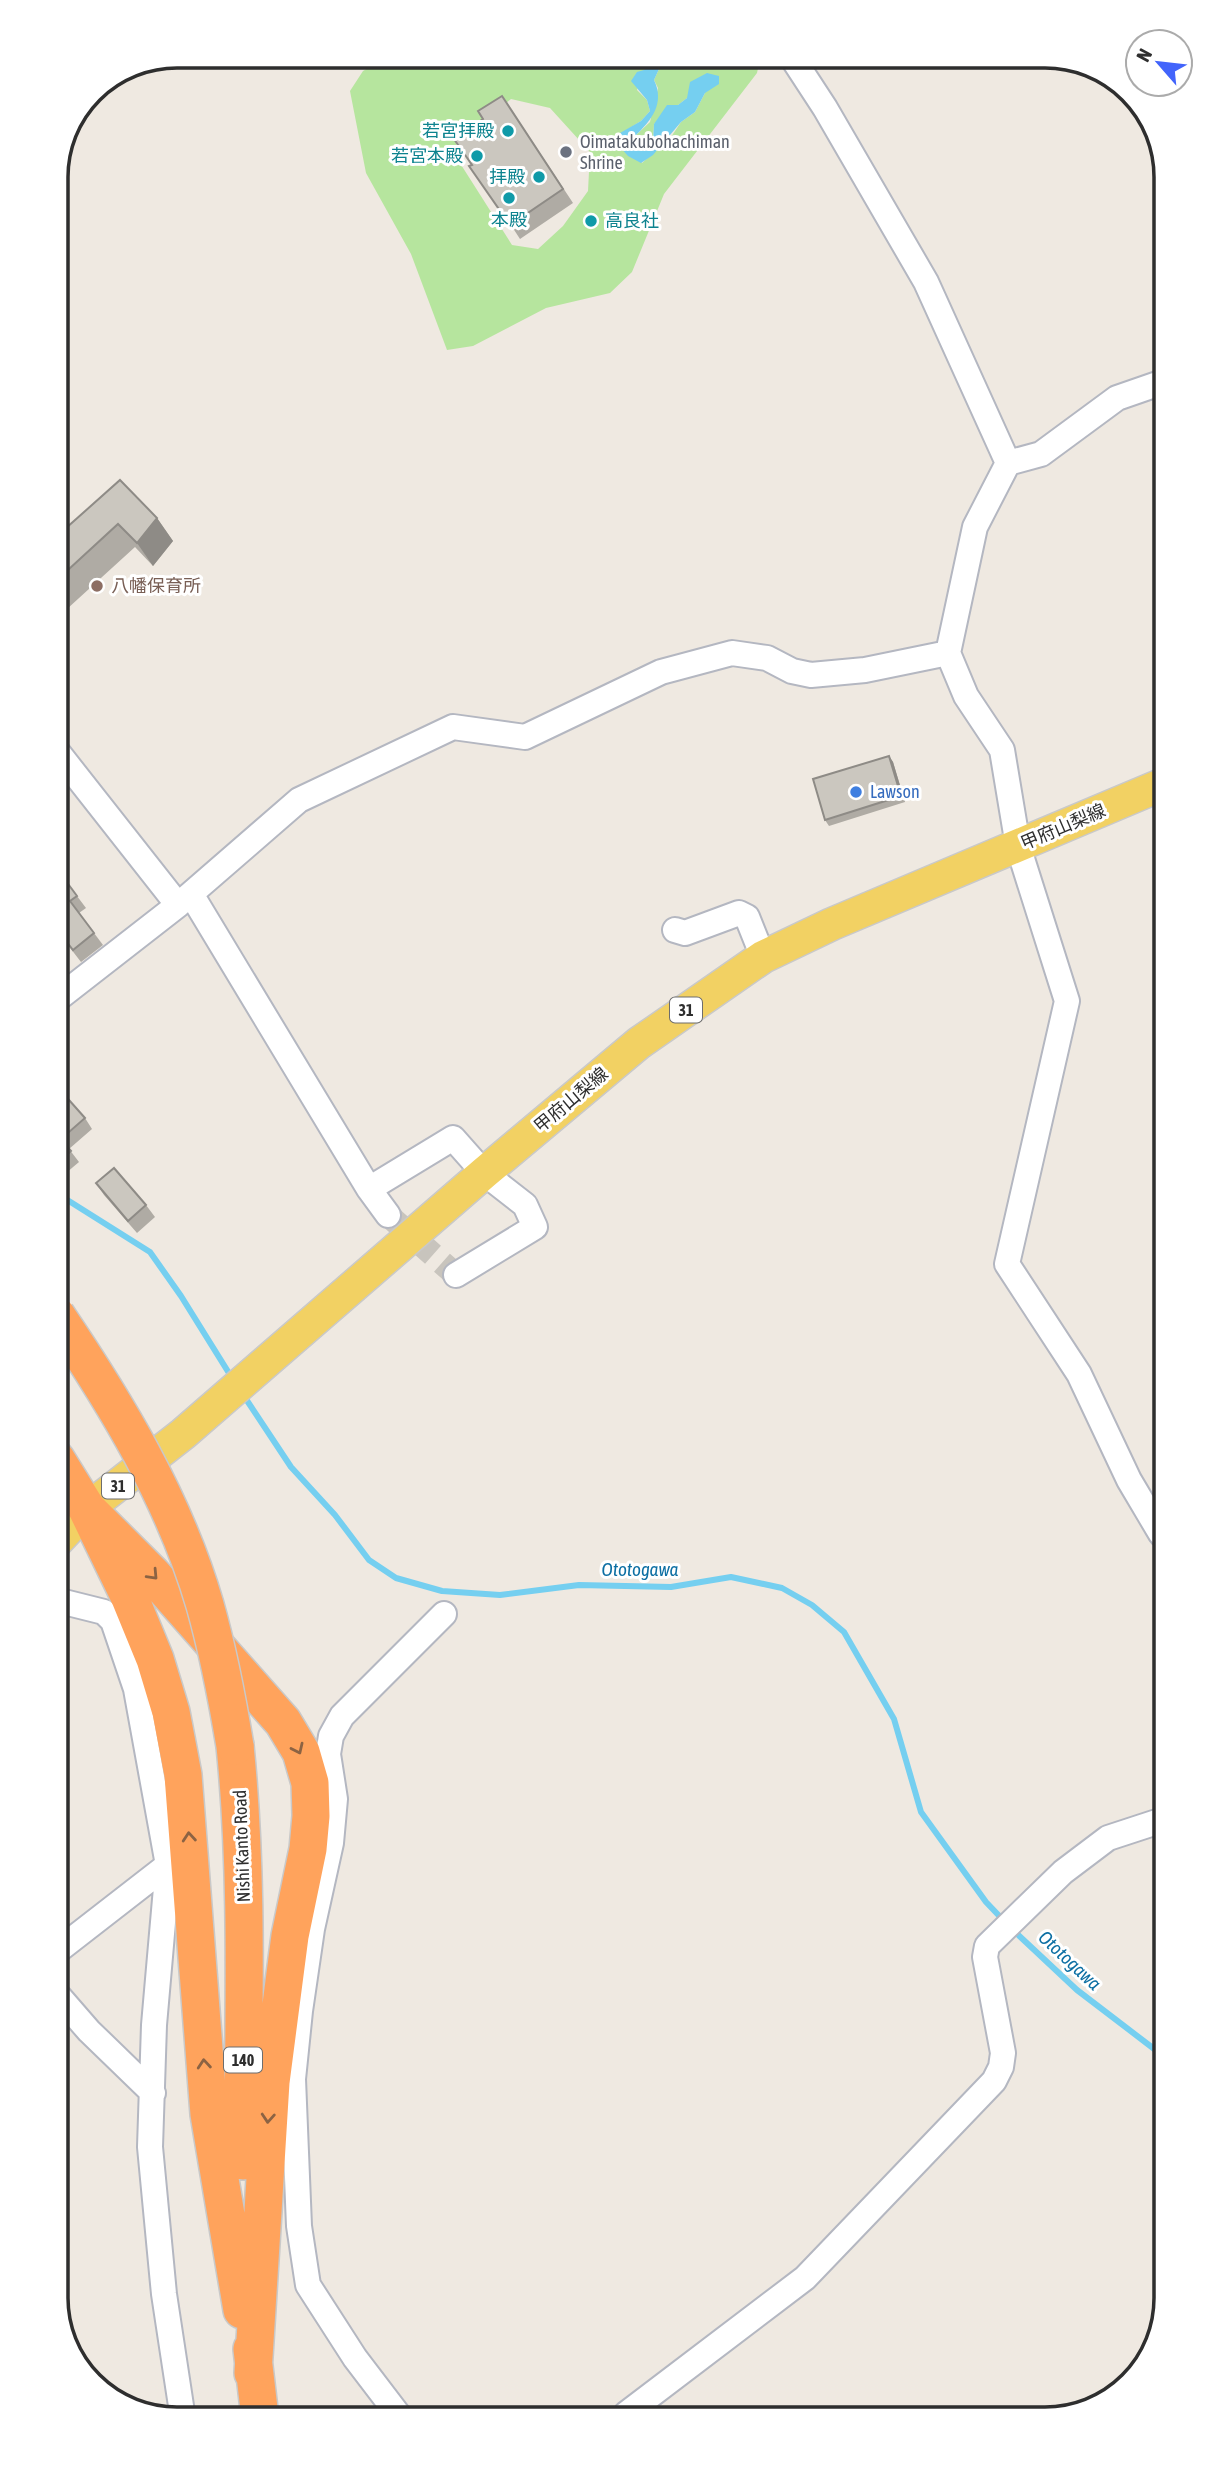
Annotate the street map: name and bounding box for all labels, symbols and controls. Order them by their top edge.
north arrow [1124,28,1194,98]
text: N [1132,45,1156,65]
place label: 若宮拝殿 [422,120,494,141]
marker: 若宮拝殿 [500,123,516,139]
place label: Oimatakubohachiman Shrine [580,131,730,173]
marker: Oimatakubohachiman Shrine [558,144,574,160]
place label: 若宮本殿 [391,145,463,166]
marker: 若宮本殿 [469,148,485,164]
place label: 拝殿 [489,166,525,187]
marker: 拝殿 [531,169,547,185]
marker: 本殿 [501,190,517,206]
place label: 本殿 [491,209,527,230]
place label: 高良社 [605,210,659,231]
marker: 高良社 [583,213,599,229]
place label: 八幡保育所 [111,575,201,596]
marker: 八幡保育所 [89,578,105,594]
place label: Lawson [870,781,920,802]
marker: Lawson [848,784,864,800]
street label: 甲府山梨線 [1017,799,1108,854]
road number: 31 [670,998,702,1022]
street label: 甲府山梨線 [529,1063,612,1137]
road number: 31 [102,1474,134,1498]
water label: Ototogawa [602,1558,679,1580]
one-way arrow [144,1567,157,1580]
one-way arrow [290,1742,304,1754]
street label: Nishi Kanto Road [229,1790,254,1903]
one-way arrow [182,1831,197,1842]
water label: Ototogawa [1034,1926,1106,1994]
road number: 140 [224,2048,262,2072]
one-way arrow [197,2058,212,2069]
one-way arrow [261,2113,276,2124]

